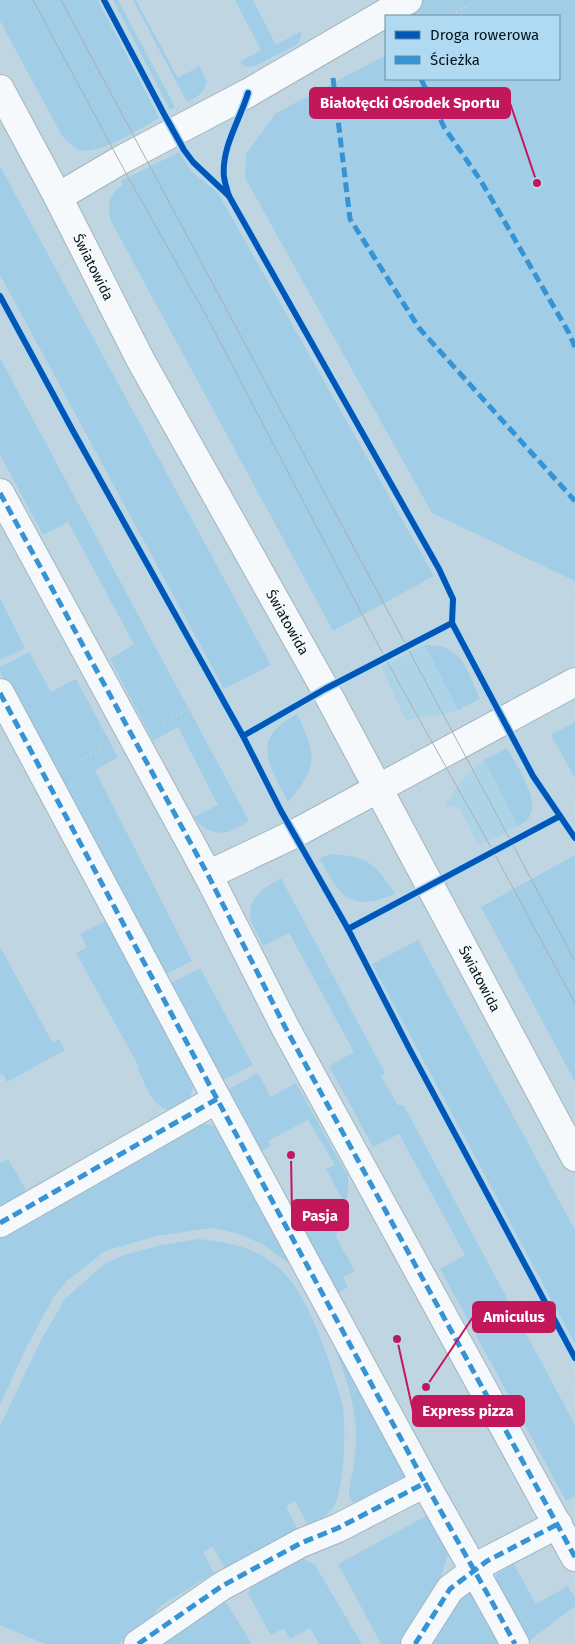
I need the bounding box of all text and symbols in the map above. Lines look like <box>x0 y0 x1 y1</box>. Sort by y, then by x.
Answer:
legend <box>385 15 560 80</box>
text: Droga rowerowa <box>430 26 539 44</box>
text: Ścieżka <box>430 51 480 69</box>
callout: Białołęcki Ośrodek Sportu <box>310 88 510 118</box>
text: Białołęcki Ośrodek Sportu <box>320 94 500 112</box>
street label: Światowida <box>69 231 117 303</box>
street label: Światowida <box>262 586 312 658</box>
street label: Światowida <box>455 943 504 1015</box>
callout: Pasja <box>292 1200 348 1230</box>
text: Pasja <box>302 1207 338 1225</box>
callout: Amiculus <box>473 1302 555 1332</box>
text: Amiculus <box>482 1308 545 1326</box>
callout: Express pizza <box>413 1396 524 1426</box>
text: Express pizza <box>422 1402 514 1420</box>

